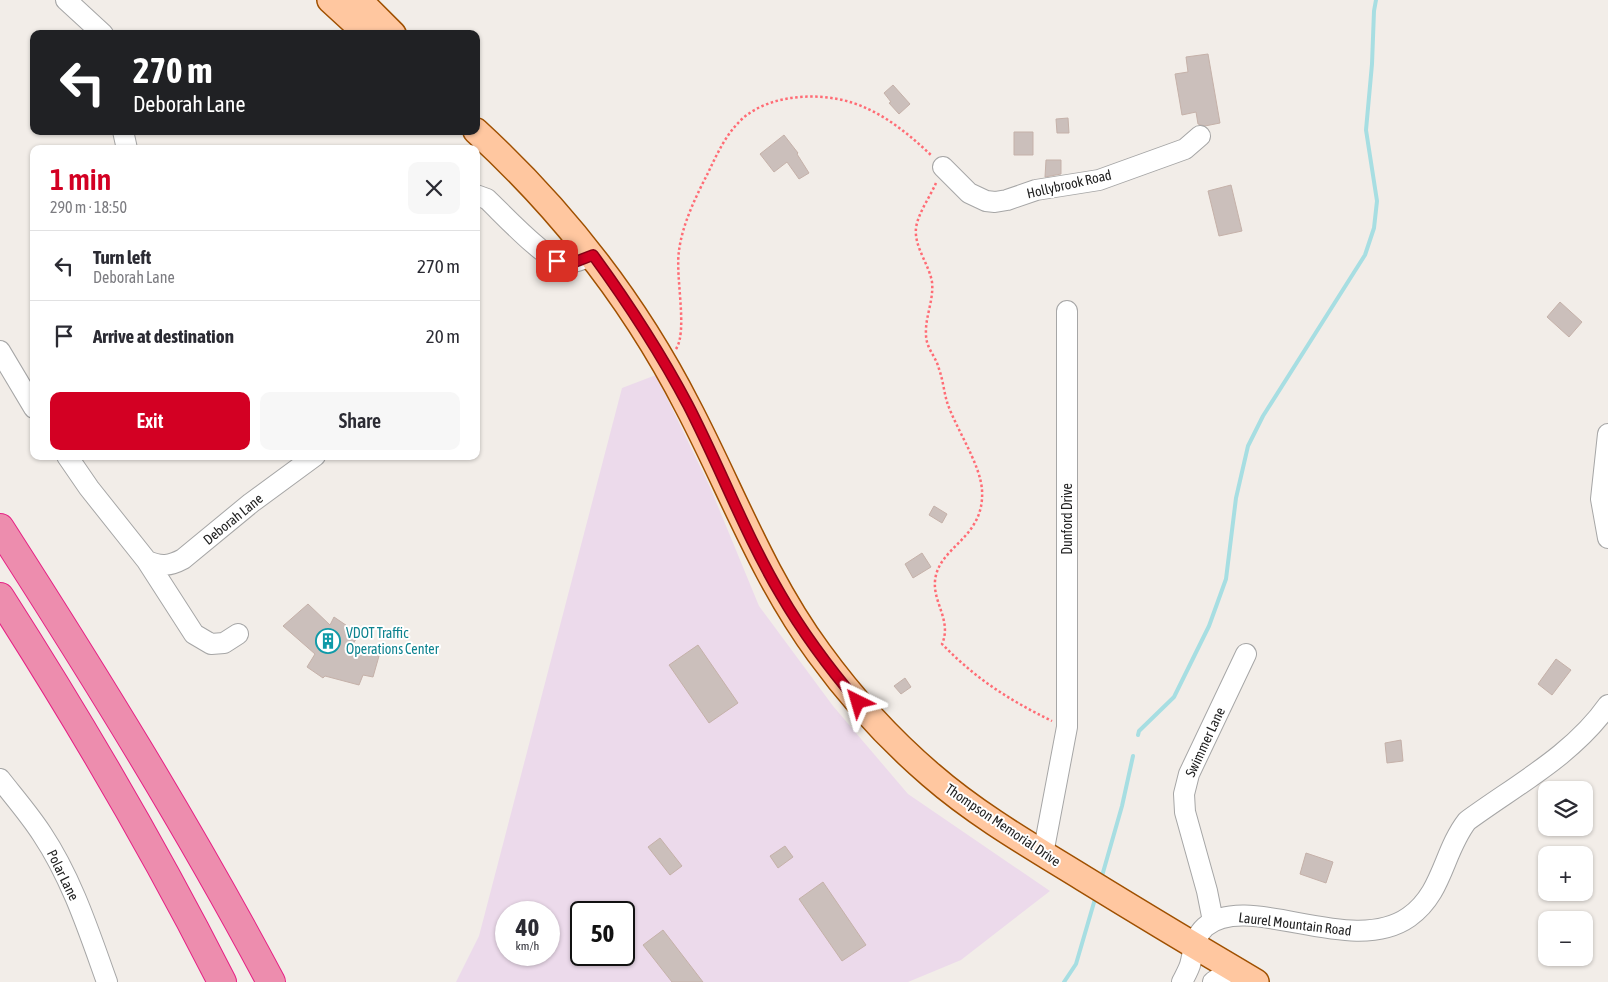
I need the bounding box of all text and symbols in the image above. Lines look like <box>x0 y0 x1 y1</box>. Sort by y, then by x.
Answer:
icon: left <box>50 50 115 115</box>
text: 270 m <box>133 50 212 90</box>
text: Deborah Lane <box>133 91 245 117</box>
text: 1 min <box>50 162 111 196</box>
button: close <box>408 162 460 214</box>
street label: Hollybrook Road <box>1025 166 1113 202</box>
text: 290 m · 18:50 <box>50 198 127 216</box>
pin <box>536 240 578 282</box>
text: Turn left <box>93 246 151 268</box>
icon: arrive <box>543 247 571 275</box>
icon: left <box>50 252 78 280</box>
text: 270 m <box>417 255 460 277</box>
text: Deborah Lane <box>93 268 175 286</box>
icon: arrive <box>50 322 78 350</box>
text: Arrive at destination <box>93 325 234 347</box>
text: 20 m <box>426 325 460 347</box>
button: Exit <box>50 392 250 450</box>
button: Share <box>260 392 460 450</box>
street label: Dunford Drive <box>1059 483 1075 555</box>
street label: Deborah Lane <box>200 490 266 548</box>
place label: VDOT Traffic Operations Center <box>346 625 440 657</box>
building icon: VDOT Traffic Operations Center <box>315 628 341 654</box>
position arrow <box>831 675 883 727</box>
street label: Swimmer Lane <box>1182 705 1228 779</box>
street label: Thompson Memorial Drive <box>942 781 1064 869</box>
map controls <box>1538 781 1593 966</box>
button: layers <box>1538 781 1593 836</box>
button: + <box>1538 846 1593 901</box>
street label: Polar Lane <box>44 847 82 903</box>
speed limit sign: 50 <box>570 901 635 966</box>
street label: Laurel Mountain Road <box>1238 909 1352 939</box>
button: − <box>1538 911 1593 966</box>
text: 40 <box>516 913 539 941</box>
text: km/h <box>516 939 539 953</box>

